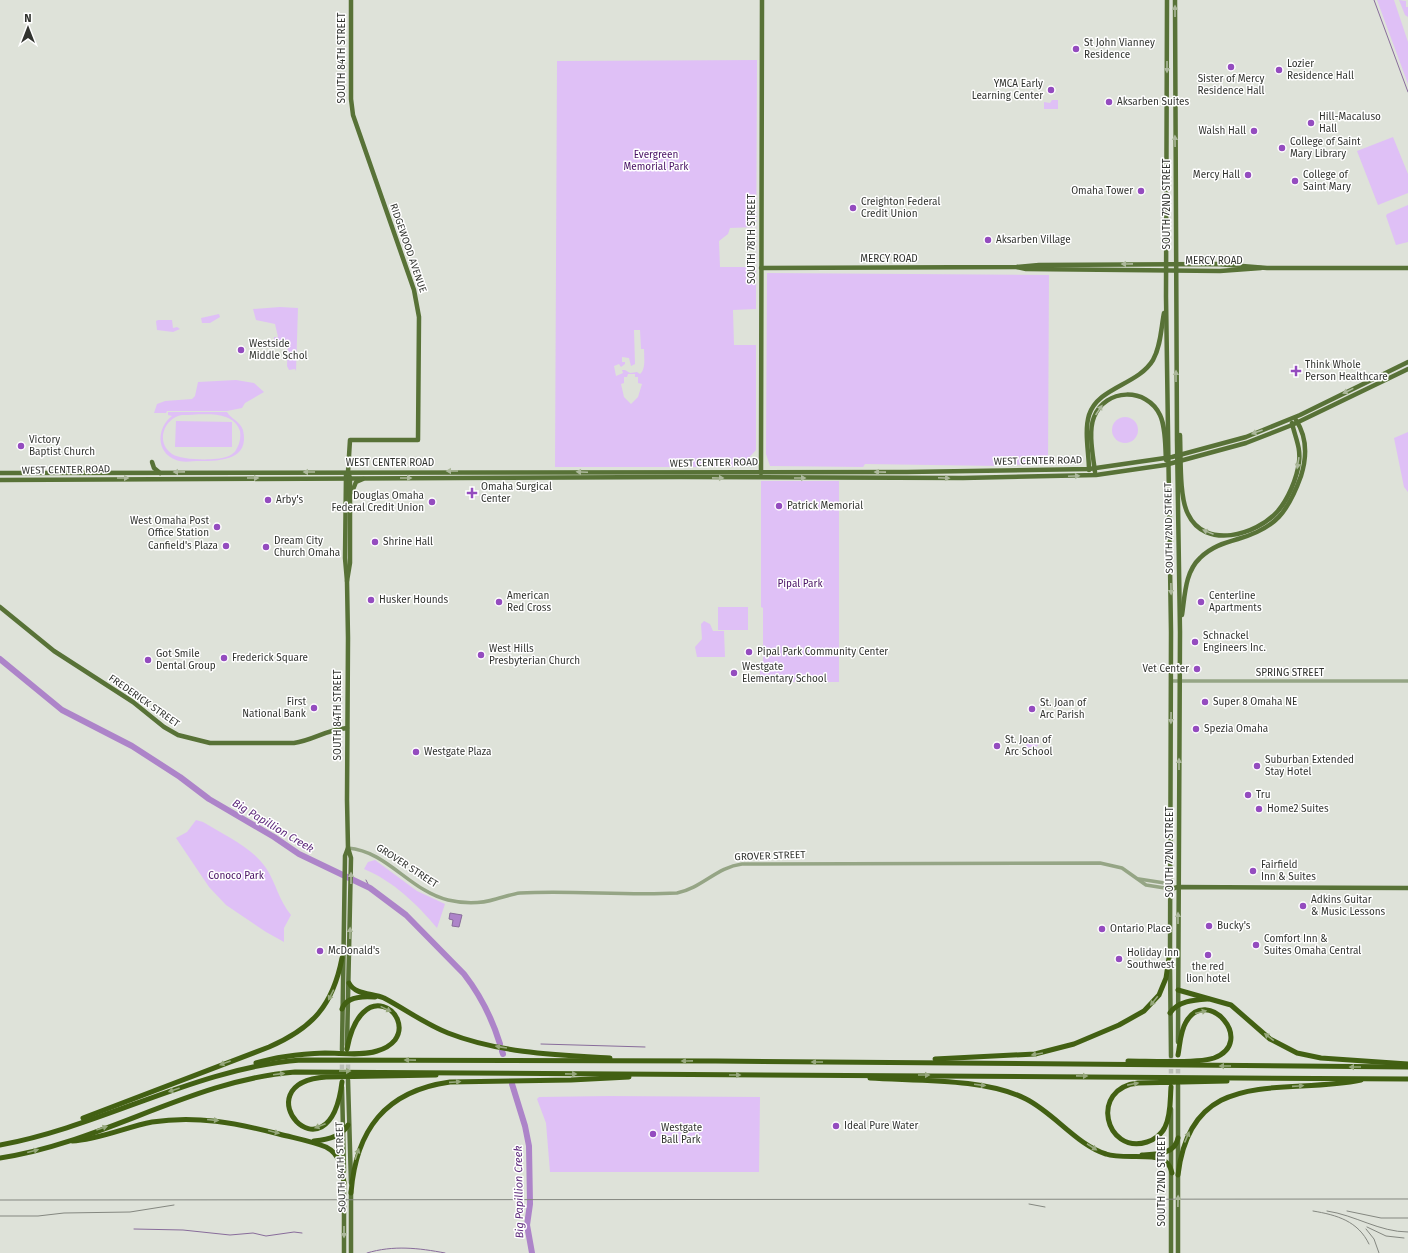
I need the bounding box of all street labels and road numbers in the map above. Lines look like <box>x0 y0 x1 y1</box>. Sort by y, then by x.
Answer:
street label: SOUTH 84TH STREET <box>336 12 348 103</box>
street label: SOUTH 72ND STREET <box>1161 158 1173 250</box>
street label: SOUTH 78TH STREET <box>746 193 758 284</box>
street label: RIDGEWOOD AVENUE <box>387 202 429 294</box>
street label: MERCY ROAD <box>860 253 918 265</box>
street label: MERCY ROAD <box>1185 255 1243 267</box>
street label: WEST CENTER ROAD <box>994 454 1082 468</box>
street label: WEST CENTER ROAD <box>670 456 758 470</box>
street label: WEST CENTER ROAD <box>346 457 434 469</box>
street label: WEST CENTER ROAD <box>22 463 110 477</box>
street label: SOUTH 72ND STREET <box>1162 482 1176 574</box>
street label: SPRING STREET <box>1256 667 1325 679</box>
street label: SOUTH 84TH STREET <box>332 669 344 760</box>
street label: FREDERICK STREET <box>106 672 182 730</box>
street label: SOUTH 72ND STREET <box>1164 806 1176 898</box>
street label: GROVER STREET <box>374 842 441 891</box>
street label: GROVER STREET <box>734 849 807 863</box>
street label: SOUTH 84TH STREET <box>333 1121 349 1213</box>
street label: SOUTH 72ND STREET <box>1156 1135 1168 1227</box>

